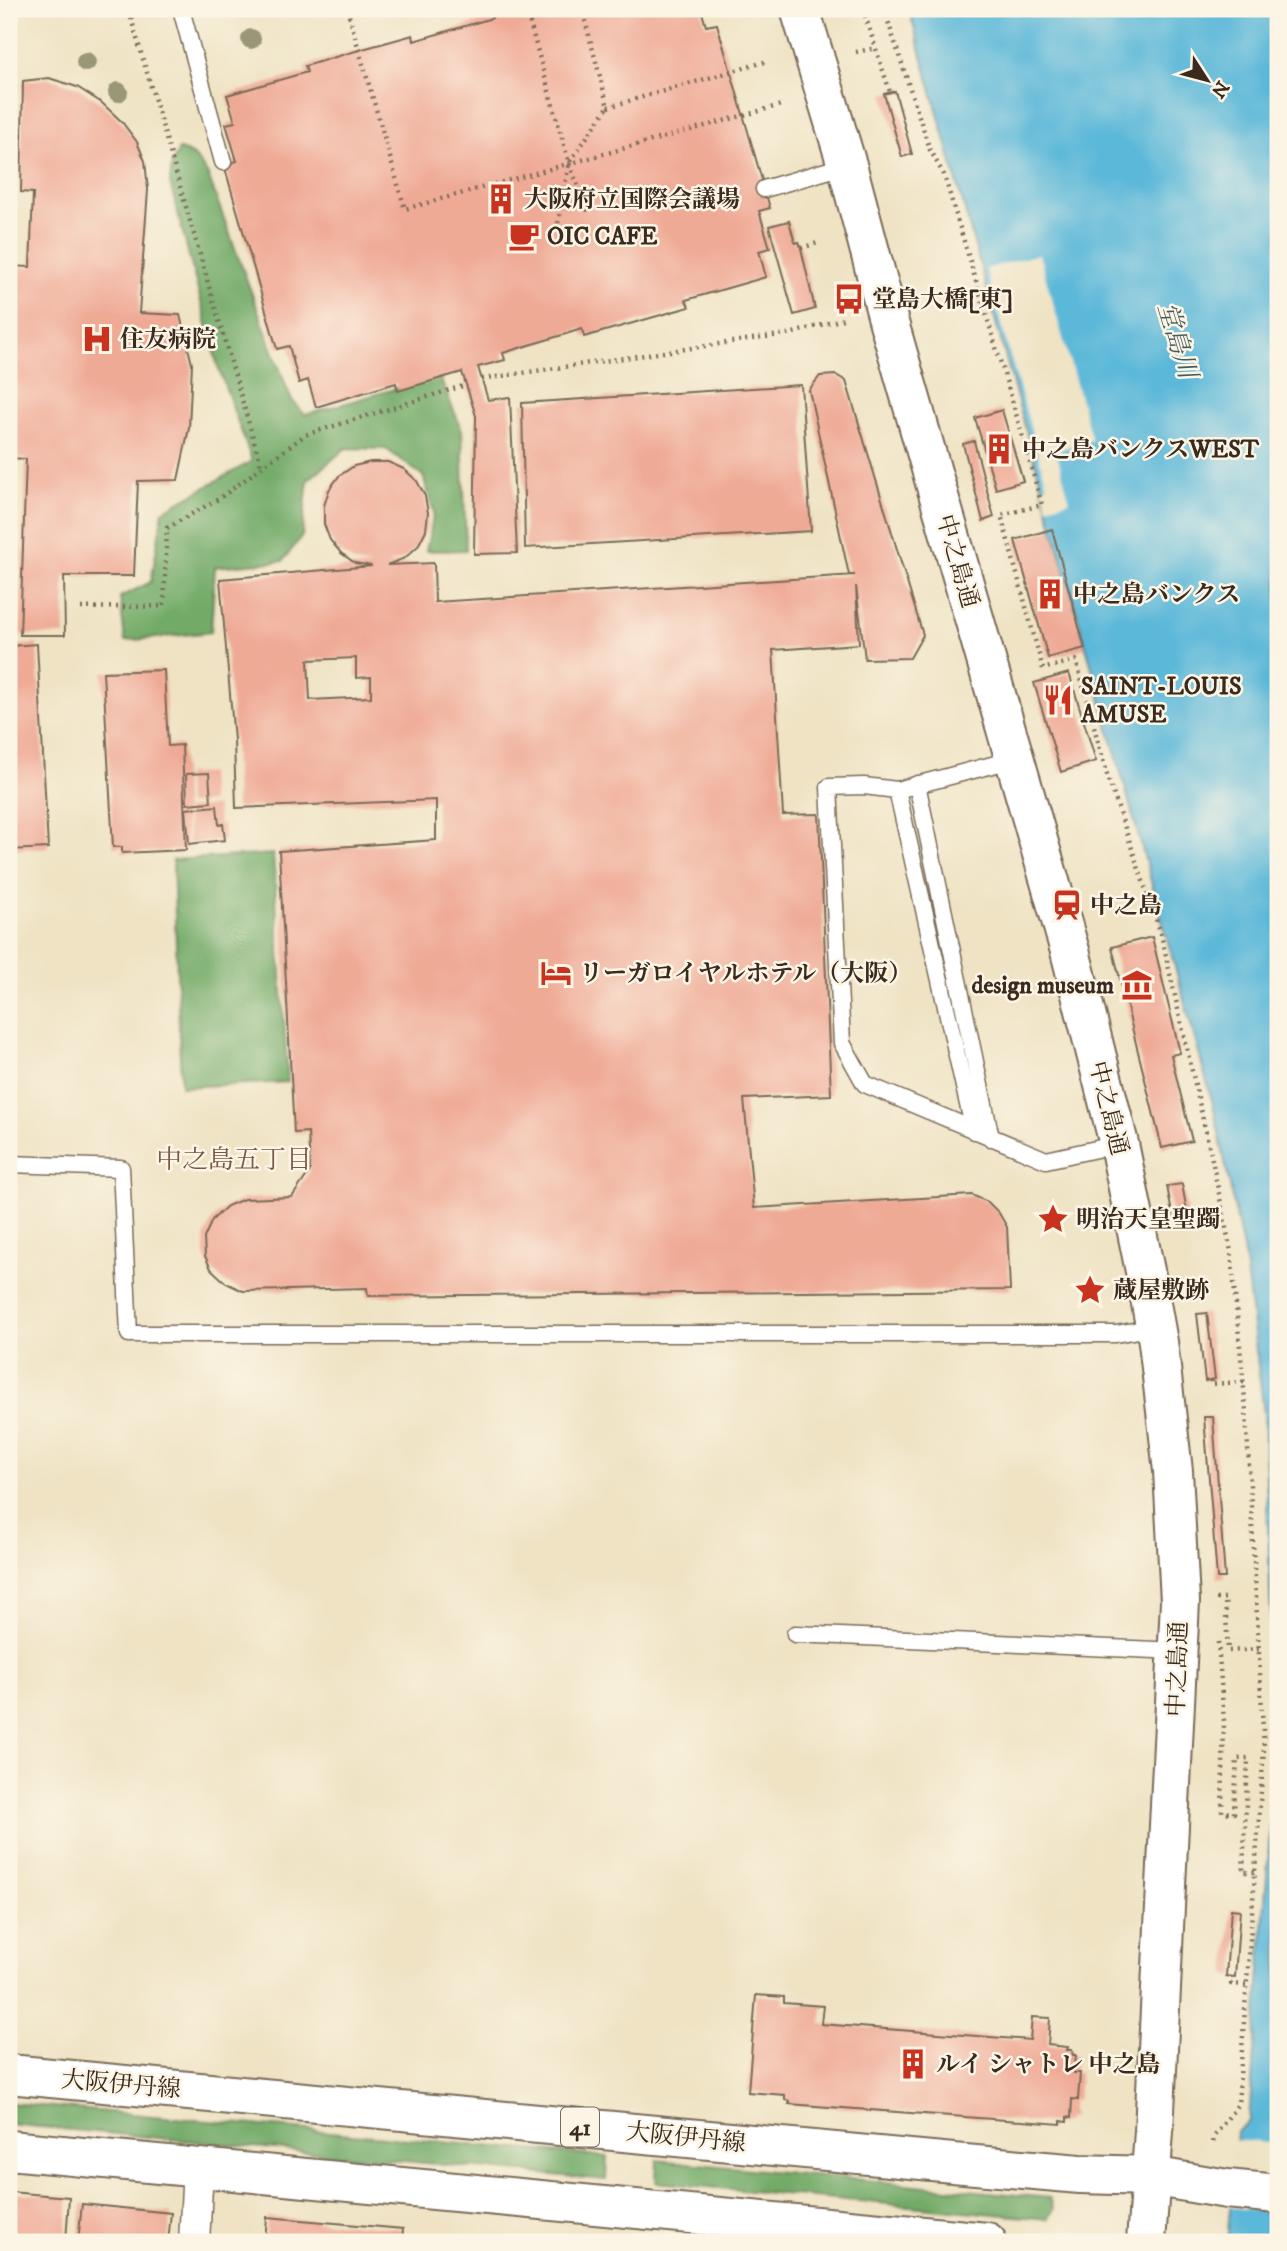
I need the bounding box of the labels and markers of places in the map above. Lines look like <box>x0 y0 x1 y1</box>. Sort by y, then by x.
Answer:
building icon: 大阪府立国際会議場 <box>484 182 518 216</box>
place label: 大阪府立国際会議場 <box>524 185 740 215</box>
cafe icon: OIC CAFE <box>507 219 541 253</box>
place label: OIC CAFE <box>547 222 657 252</box>
bus stop icon: 堂島大橋[東] <box>832 282 866 316</box>
place label: 堂島大橋[東] <box>872 285 1013 315</box>
hospital icon: 住友病院 <box>80 322 114 356</box>
place label: 住友病院 <box>120 325 216 355</box>
building icon: 中之島バンクスWEST <box>982 432 1016 466</box>
place label: 中之島バンクスWEST <box>1022 435 1260 465</box>
building icon: 中之島バンクス <box>1033 577 1067 611</box>
place label: 中之島バンクス <box>1073 580 1240 610</box>
place label: SAINT-LOUIS AMUSE <box>1080 672 1242 730</box>
restaurant icon: SAINT-LOUIS AMUSE <box>1041 683 1075 717</box>
station icon: 中之島 <box>1050 888 1084 922</box>
place label: 中之島 <box>1090 891 1162 921</box>
hotel icon: リーガロイヤルホテル（大阪） <box>539 956 573 990</box>
place label: リーガロイヤルホテル（大阪） <box>579 959 912 989</box>
museum icon: design museum <box>1120 968 1154 1002</box>
place label: design museum <box>971 971 1114 1001</box>
place icon: 明治天皇聖躅 <box>1036 1202 1070 1236</box>
place label: 明治天皇聖躅 <box>1076 1205 1220 1235</box>
place icon: 蔵屋敷跡 <box>1073 1273 1107 1307</box>
place label: 蔵屋敷跡 <box>1113 1276 1209 1306</box>
building icon: ルイ シャトレ 中之島 <box>896 2047 930 2081</box>
place label: ルイ シャトレ 中之島 <box>936 2050 1161 2080</box>

